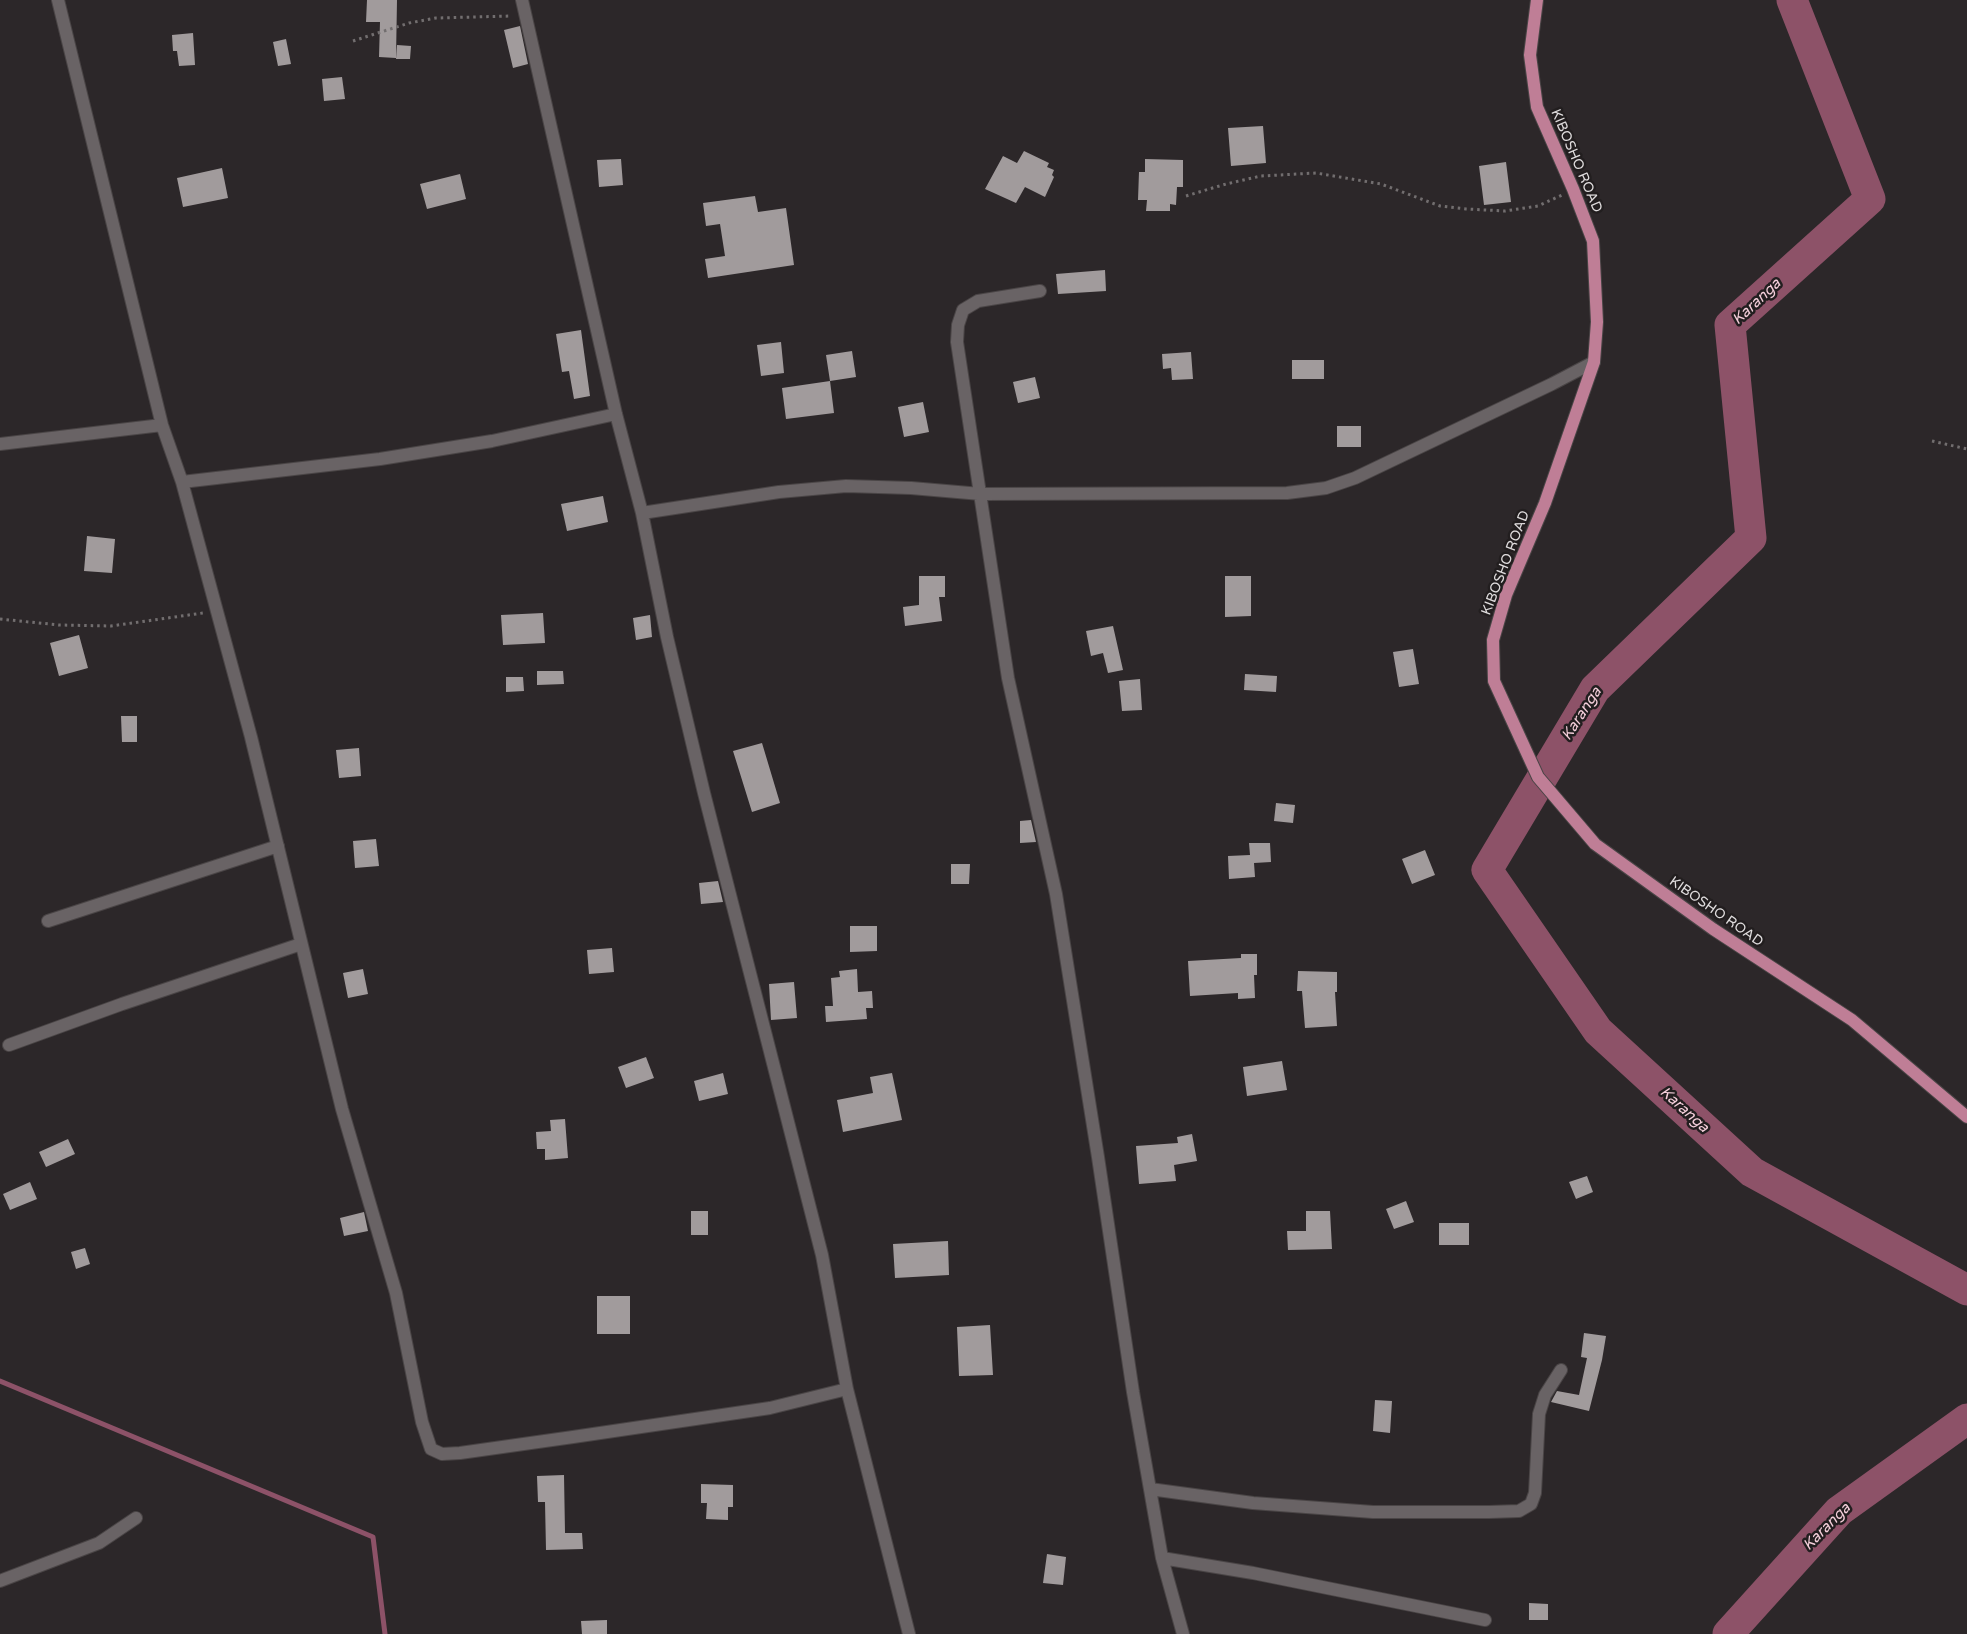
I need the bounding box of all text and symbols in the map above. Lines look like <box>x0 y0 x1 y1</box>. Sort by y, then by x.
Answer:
street label: KIBOSHO ROAD <box>1547 107 1605 215</box>
water label: Karanga <box>1729 275 1785 329</box>
street label: KIBOSHO ROAD <box>1478 508 1534 618</box>
water label: Karanga <box>1558 684 1606 744</box>
street label: KIBOSHO ROAD <box>1666 873 1766 951</box>
water label: Karanga <box>1656 1083 1712 1137</box>
water label: Karanga <box>1800 1500 1854 1554</box>

